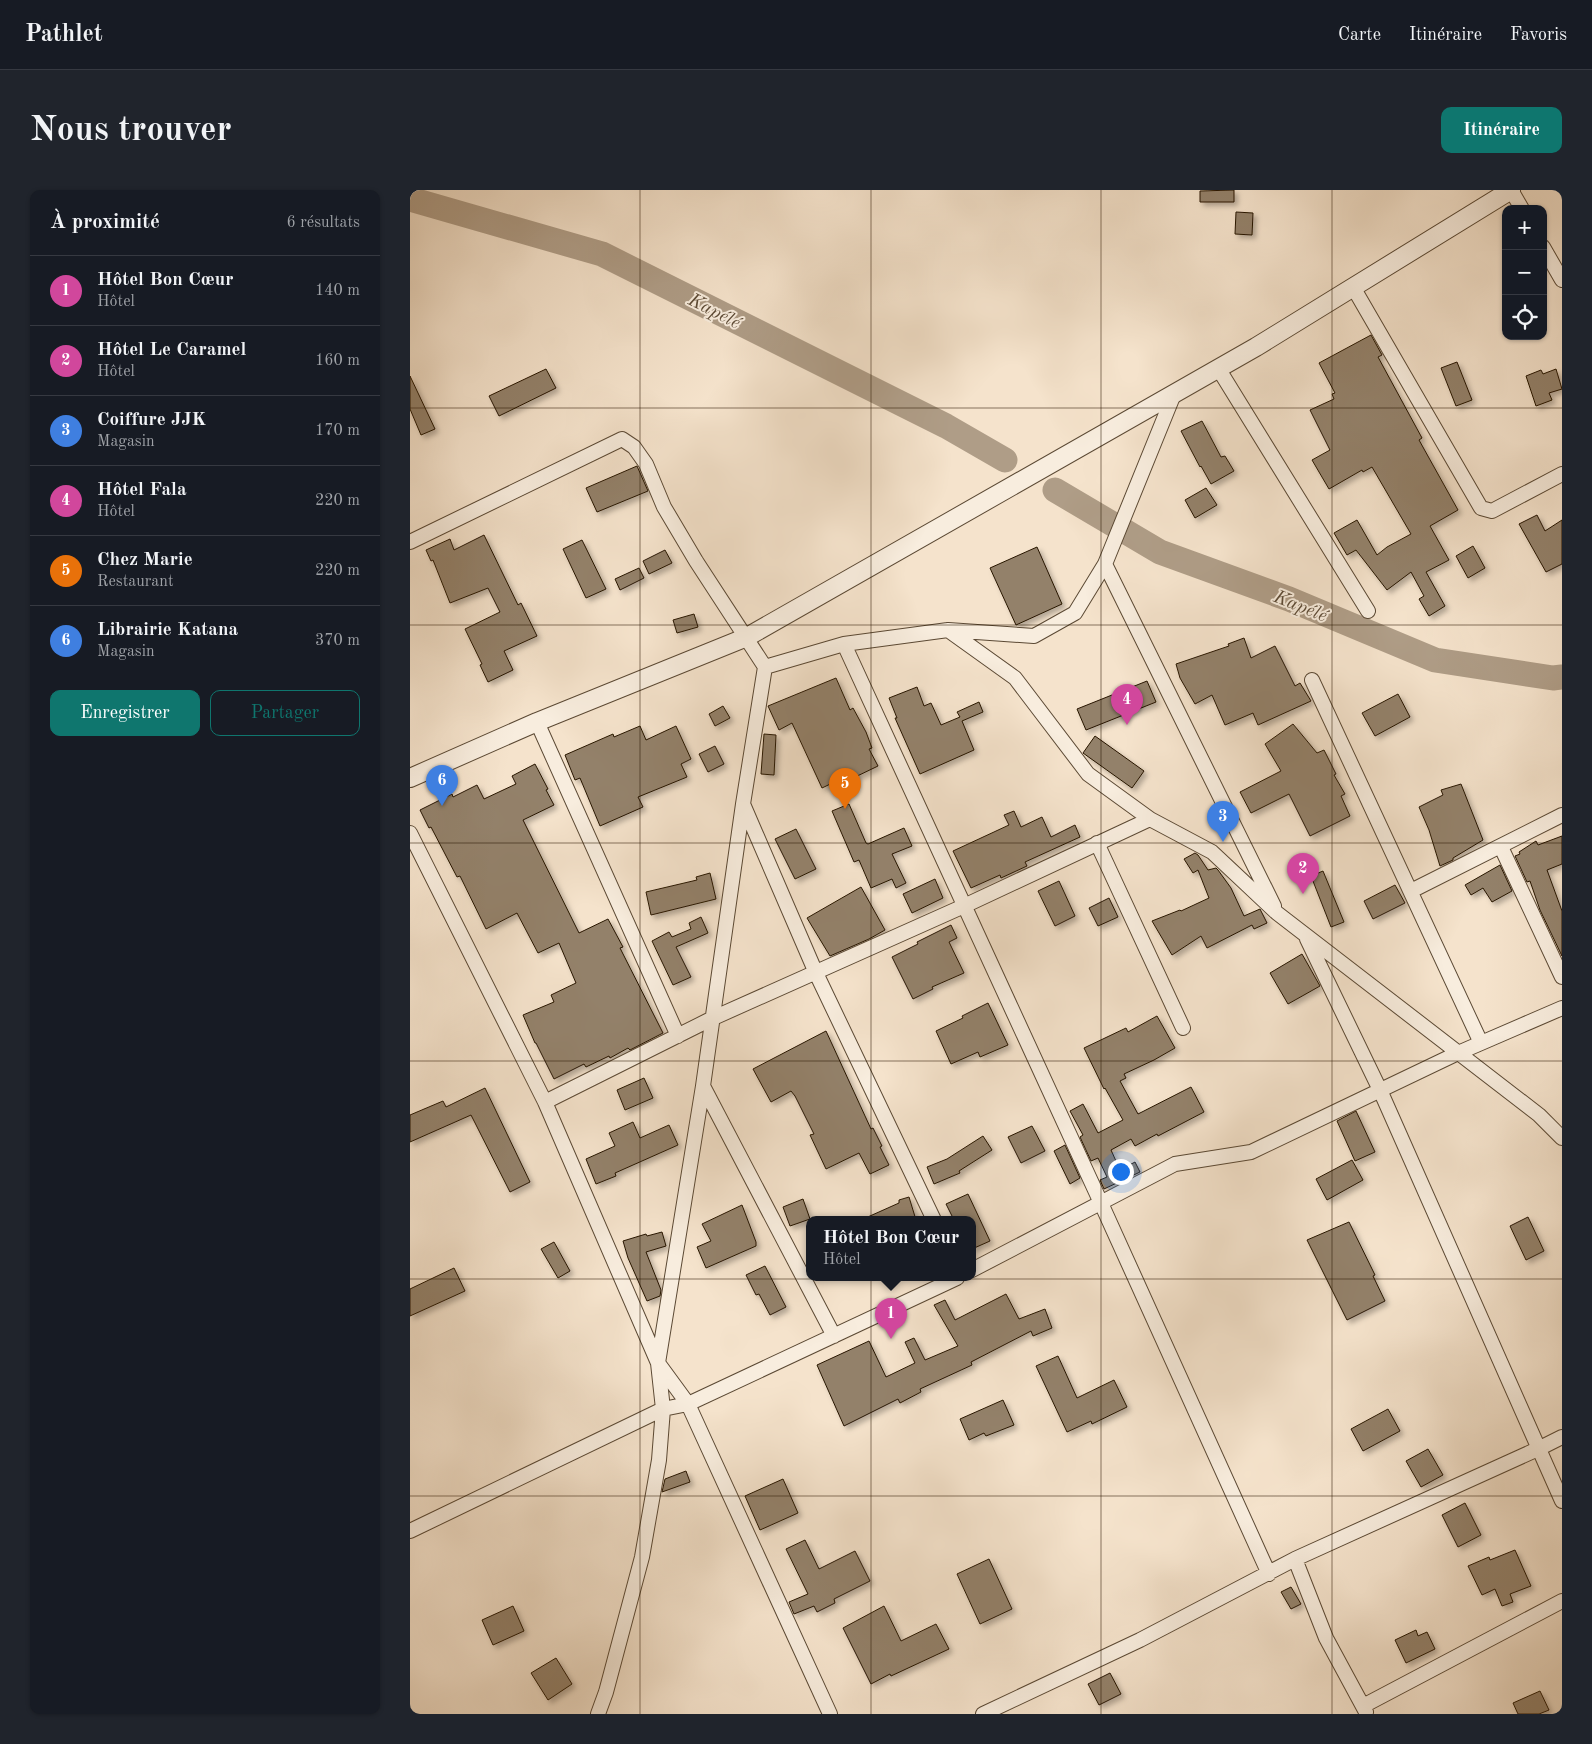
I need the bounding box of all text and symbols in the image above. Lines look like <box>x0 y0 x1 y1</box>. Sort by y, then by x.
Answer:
text: Pathlet <box>25 23 103 47</box>
text: Carte <box>1338 26 1381 44</box>
text: Itinéraire <box>1409 26 1482 44</box>
text: Favoris <box>1510 26 1567 44</box>
button: Itinéraire <box>1441 107 1562 153</box>
text: Nous trouver <box>30 113 232 148</box>
map controls <box>1502 205 1547 340</box>
button: + <box>1502 205 1547 250</box>
text: À proximité <box>50 212 160 233</box>
text: 6 résultats <box>286 215 360 231</box>
button: − <box>1502 250 1547 295</box>
text: Hôtel Bon Cœur <box>97 271 234 290</box>
text: 1 <box>61 283 71 299</box>
text: 140 m <box>315 283 360 299</box>
water label: Kapélé <box>684 291 745 334</box>
text: Hôtel <box>97 294 135 310</box>
button: locate <box>1502 295 1547 340</box>
text: Hôtel Le Caramel <box>97 341 246 360</box>
text: 2 <box>61 353 71 369</box>
text: 160 m <box>315 353 360 369</box>
text: Hôtel <box>97 364 135 380</box>
text: Coiffure JJK <box>97 411 206 430</box>
text: 3 <box>61 423 71 439</box>
text: 170 m <box>315 423 360 439</box>
text: Magasin <box>97 434 155 450</box>
text: Hôtel Fala <box>97 481 187 500</box>
text: 4 <box>61 493 71 509</box>
text: 220 m <box>315 493 360 509</box>
text: Hôtel <box>97 504 135 520</box>
text: Chez Marie <box>97 551 193 570</box>
text: 5 <box>61 563 71 579</box>
text: 220 m <box>315 563 360 579</box>
text: Restaurant <box>97 574 174 590</box>
water label: Kapélé <box>1270 588 1332 627</box>
text: Librairie Katana <box>97 621 238 640</box>
text: 6 <box>61 633 71 649</box>
text: 370 m <box>315 633 360 649</box>
text: Magasin <box>97 644 155 660</box>
pin: 4 <box>1111 684 1143 725</box>
button: Enregistrer <box>50 690 200 736</box>
button: Partager <box>210 690 360 736</box>
pin: 6 <box>426 765 458 806</box>
pin: 5 <box>829 768 861 809</box>
pin: 3 <box>1207 801 1239 842</box>
pin: 2 <box>1287 853 1319 894</box>
your location <box>1108 1159 1134 1185</box>
popup <box>806 1216 976 1281</box>
text: Hôtel Bon Cœur <box>823 1229 959 1248</box>
text: Hôtel <box>823 1252 861 1268</box>
pin: 1 <box>875 1298 907 1339</box>

